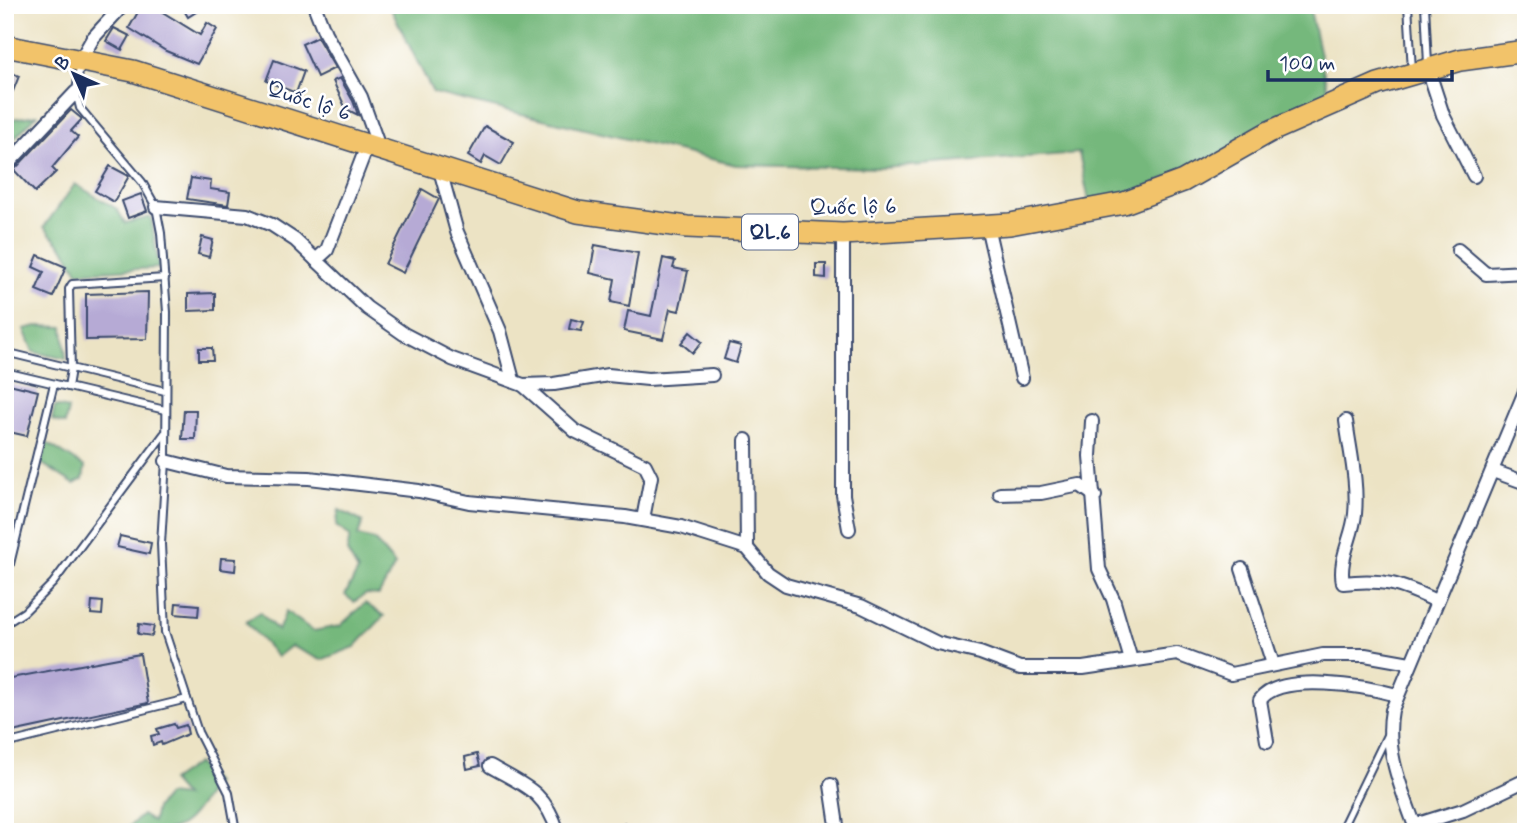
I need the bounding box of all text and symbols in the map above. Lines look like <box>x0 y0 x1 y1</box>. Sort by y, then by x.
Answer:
north arrow <box>38 38 108 108</box>
scale bar <box>1268 38 1452 82</box>
text: B <box>50 50 76 76</box>
text: 100 m <box>1279 50 1335 78</box>
street label: Quốc lộ 6 <box>262 74 354 130</box>
street label: Quốc lộ 6 <box>809 192 897 224</box>
road number: QL.6 <box>742 215 798 250</box>

